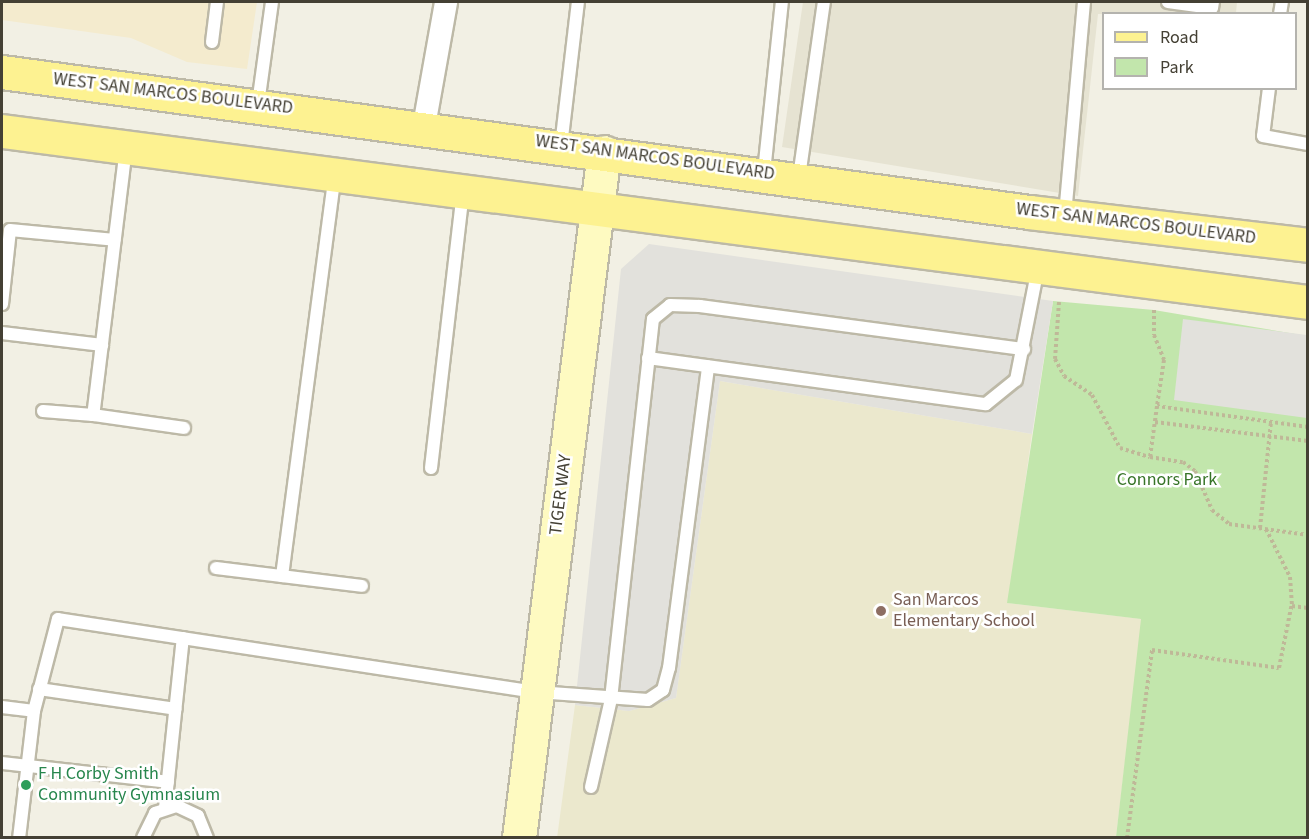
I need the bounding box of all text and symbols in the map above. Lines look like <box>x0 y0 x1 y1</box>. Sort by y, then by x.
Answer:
legend <box>1102 12 1297 90</box>
text: Road <box>1160 25 1199 50</box>
text: Park <box>1160 55 1194 80</box>
street label: WEST SAN MARCOS BOULEVARD <box>52 69 294 119</box>
street label: WEST SAN MARCOS BOULEVARD <box>534 131 776 185</box>
street label: WEST SAN MARCOS BOULEVARD <box>1015 199 1257 249</box>
street label: TIGER WAY <box>545 453 577 537</box>
park label: Connors Park <box>1117 469 1217 491</box>
place label: San Marcos Elementary School <box>893 590 1035 632</box>
marker: San Marcos Elementary School <box>874 604 888 618</box>
place label: F H Corby Smith Community Gymnasium <box>38 764 220 806</box>
marker: F H Corby Smith Community Gymnasium <box>19 778 33 792</box>

